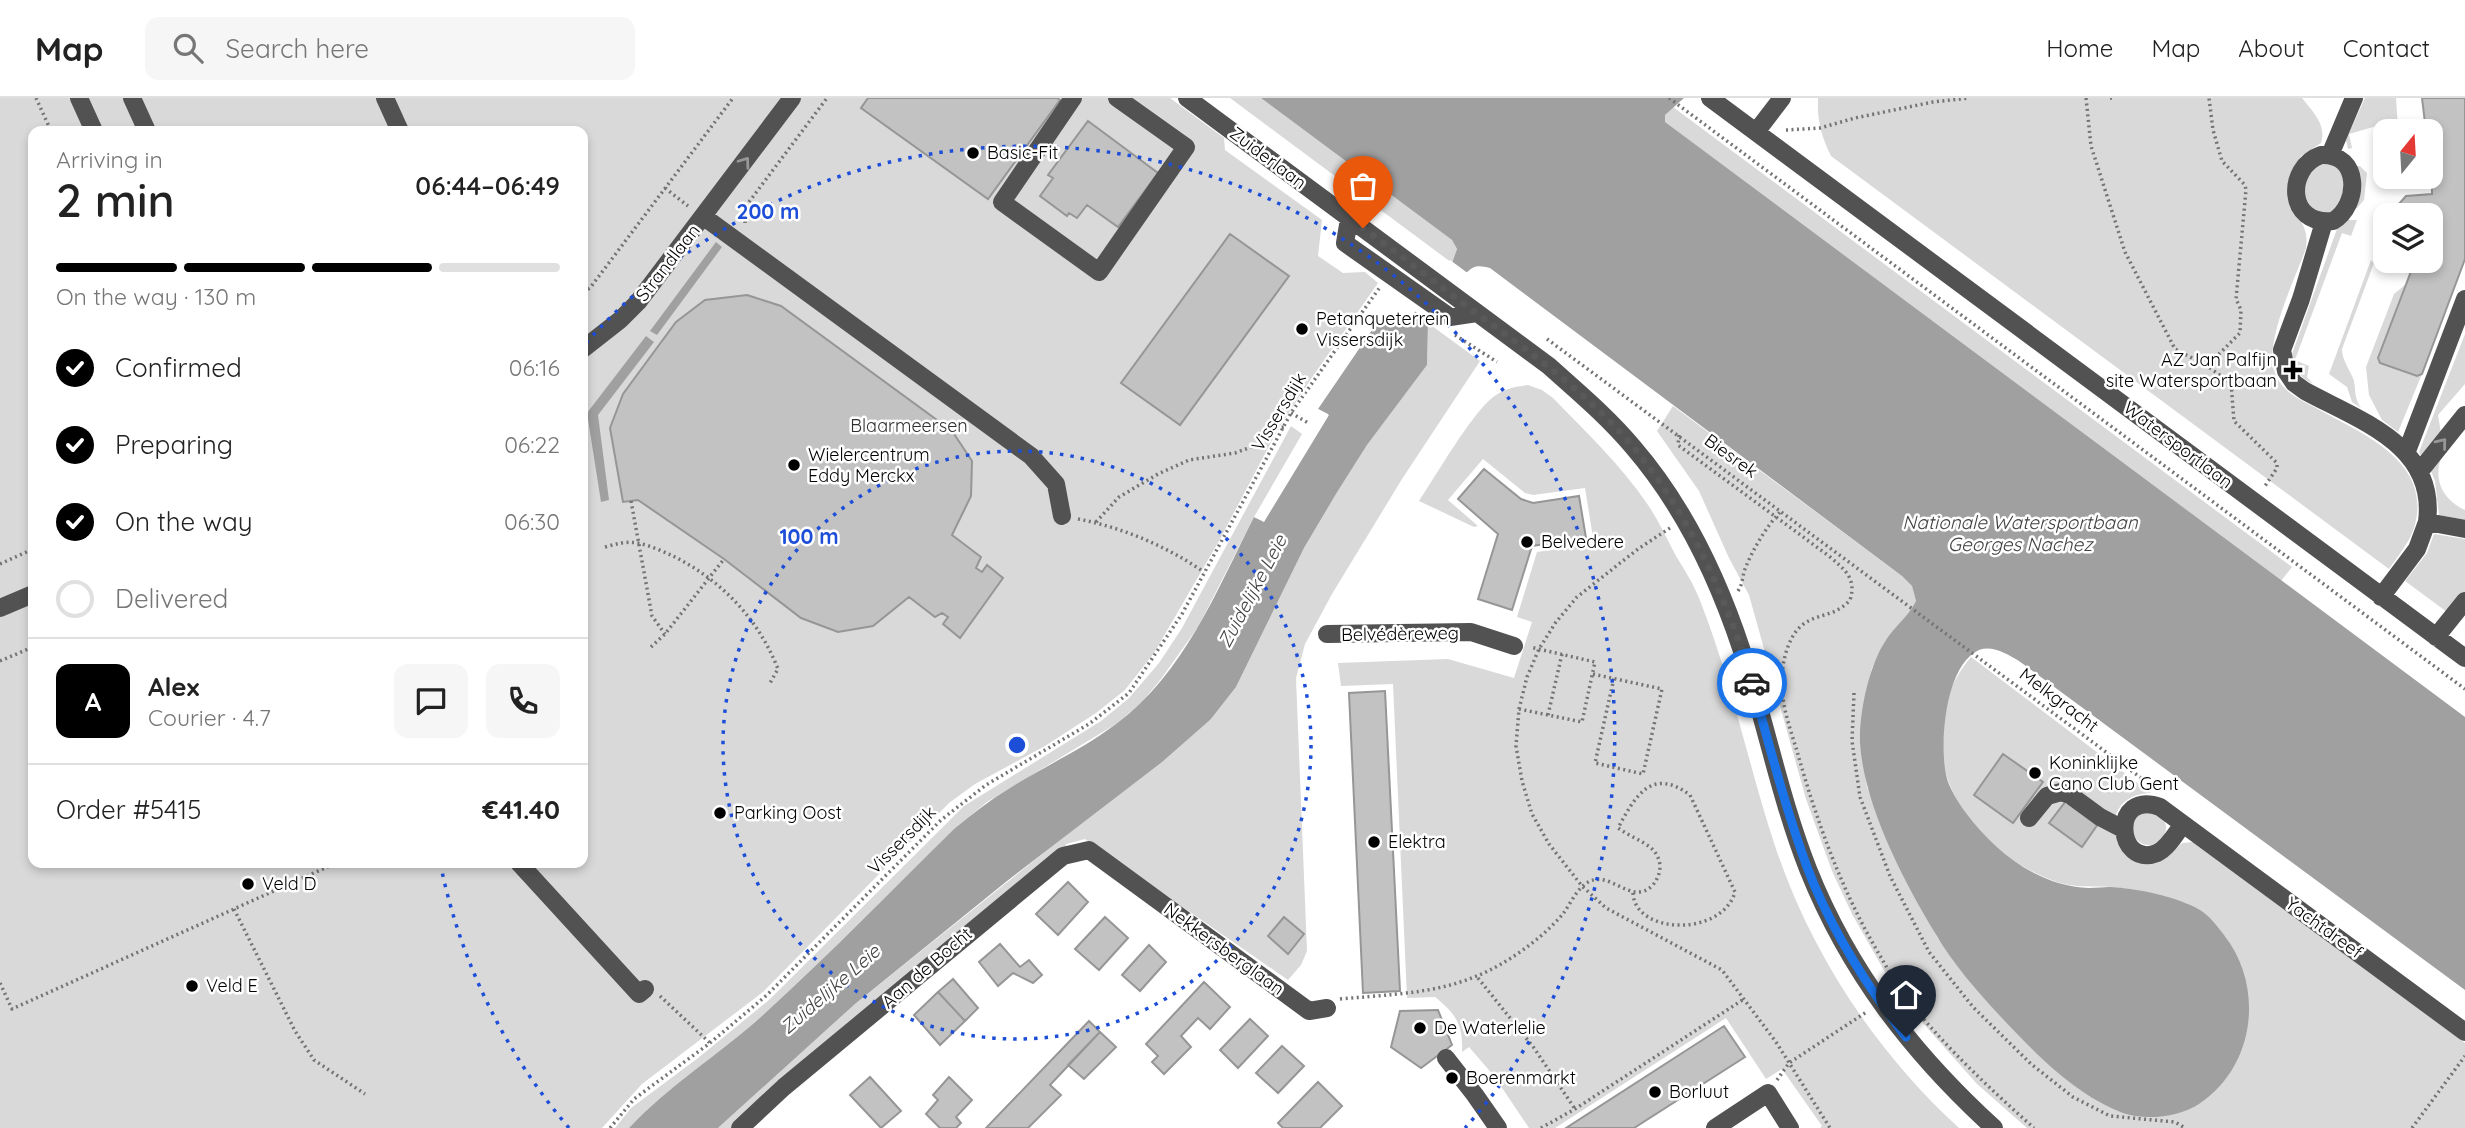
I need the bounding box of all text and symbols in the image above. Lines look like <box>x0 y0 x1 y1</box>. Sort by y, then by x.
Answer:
search box <box>145 17 635 80</box>
text: Map <box>35 28 103 69</box>
icon: search <box>169 29 207 67</box>
text: Search here <box>225 32 369 65</box>
text: Home <box>2046 33 2113 63</box>
text: Map <box>2151 33 2200 63</box>
text: About <box>2238 33 2305 63</box>
text: Contact <box>2343 33 2430 63</box>
north arrow <box>2373 119 2443 189</box>
map controls <box>2373 119 2443 273</box>
street label: Zuiderlaan <box>1225 121 1311 194</box>
place label: Basic-Fit <box>987 141 1058 164</box>
text: Arriving in <box>56 145 163 174</box>
marker: Basic-Fit <box>965 145 981 161</box>
pin <box>1333 156 1393 228</box>
one-way arrow <box>736 157 749 170</box>
icon: bag <box>1344 167 1382 205</box>
text: 06:44–06:49 <box>415 169 560 202</box>
text: 2 min <box>56 171 175 229</box>
text: 200 m <box>737 198 799 224</box>
button: layers <box>2373 203 2443 273</box>
street label: Strandlaan <box>630 219 705 306</box>
text: On the way · 130 m <box>56 282 256 311</box>
place label: Petanqueterrein Vissersdijk <box>1316 307 1450 351</box>
marker: Petanqueterrein Vissersdijk <box>1294 321 1310 337</box>
place label: AZ Jan Palfijn site Watersportbaan <box>2106 348 2277 392</box>
icon: check <box>56 349 94 387</box>
text: Confirmed <box>115 351 242 384</box>
text: 06:16 <box>509 353 560 382</box>
marker: AZ Jan Palfijn site Watersportbaan <box>2283 360 2303 380</box>
street label: Vissersdijk <box>1246 368 1311 455</box>
street label: Watersportlaan <box>2119 396 2238 493</box>
park label: Blaarmeersen <box>850 414 968 437</box>
icon: check <box>56 426 94 464</box>
text: Preparing <box>115 428 233 461</box>
street label: Biesrek <box>1700 429 1763 483</box>
text: 06:22 <box>504 430 560 459</box>
one-way arrow <box>2434 438 2447 450</box>
place label: Wielercentrum Eddy Merckx <box>808 443 930 487</box>
marker: Wielercentrum Eddy Merckx <box>786 457 802 473</box>
icon: check <box>56 503 94 541</box>
text: On the way <box>115 505 253 538</box>
text: 06:30 <box>504 507 560 536</box>
water label: Nationale Watersportbaan Georges Nachez <box>1902 510 2139 556</box>
text: 100 m <box>779 523 839 549</box>
water label: Zuidelijke Leie <box>1212 529 1292 651</box>
place label: Belvedere <box>1541 530 1624 553</box>
marker: Belvedere <box>1519 534 1535 550</box>
text: Delivered <box>115 582 228 615</box>
street label: Belvédèreweg <box>1341 621 1459 646</box>
courier <box>1717 648 1787 718</box>
street label: Melkgracht <box>2015 662 2103 737</box>
button: chat <box>394 664 468 738</box>
button: phone <box>486 664 560 738</box>
icon: car <box>1733 664 1771 702</box>
text: Alex <box>148 670 199 703</box>
text: A <box>85 685 101 718</box>
text: Courier · 4.7 <box>148 703 271 732</box>
centre of rings <box>1005 733 1029 757</box>
place label: Koninklijke Cano Club Gent <box>2049 751 2179 795</box>
marker: Koninklijke Cano Club Gent <box>2027 765 2043 781</box>
text: Order #5415 <box>56 793 201 826</box>
text: €41.40 <box>482 793 560 826</box>
place label: Parking Oost <box>734 801 842 824</box>
street label: Vissersdijk <box>863 801 941 879</box>
marker: Parking Oost <box>712 805 728 821</box>
place label: Elektra <box>1388 830 1446 853</box>
marker: Elektra <box>1366 834 1382 850</box>
place label: Veld D <box>262 872 317 895</box>
marker: Veld D <box>240 876 256 892</box>
street label: Yachtdreef <box>2281 892 2368 964</box>
street label: Nekkersberglaan <box>1160 897 1289 1000</box>
street label: Aan de Bocht <box>877 922 977 1013</box>
water label: Zuidelijke Leie <box>775 938 886 1039</box>
pin <box>1876 965 1936 1037</box>
place label: Veld E <box>206 974 258 997</box>
icon: home <box>1887 976 1925 1014</box>
marker: Veld E <box>184 978 200 994</box>
place label: De Waterlelie <box>1434 1016 1546 1039</box>
marker: De Waterlelie <box>1412 1020 1428 1036</box>
place label: Boerenmarkt <box>1466 1066 1576 1089</box>
marker: Boerenmarkt <box>1444 1070 1460 1086</box>
place label: Borluut <box>1669 1080 1729 1103</box>
marker: Borluut <box>1647 1084 1663 1100</box>

